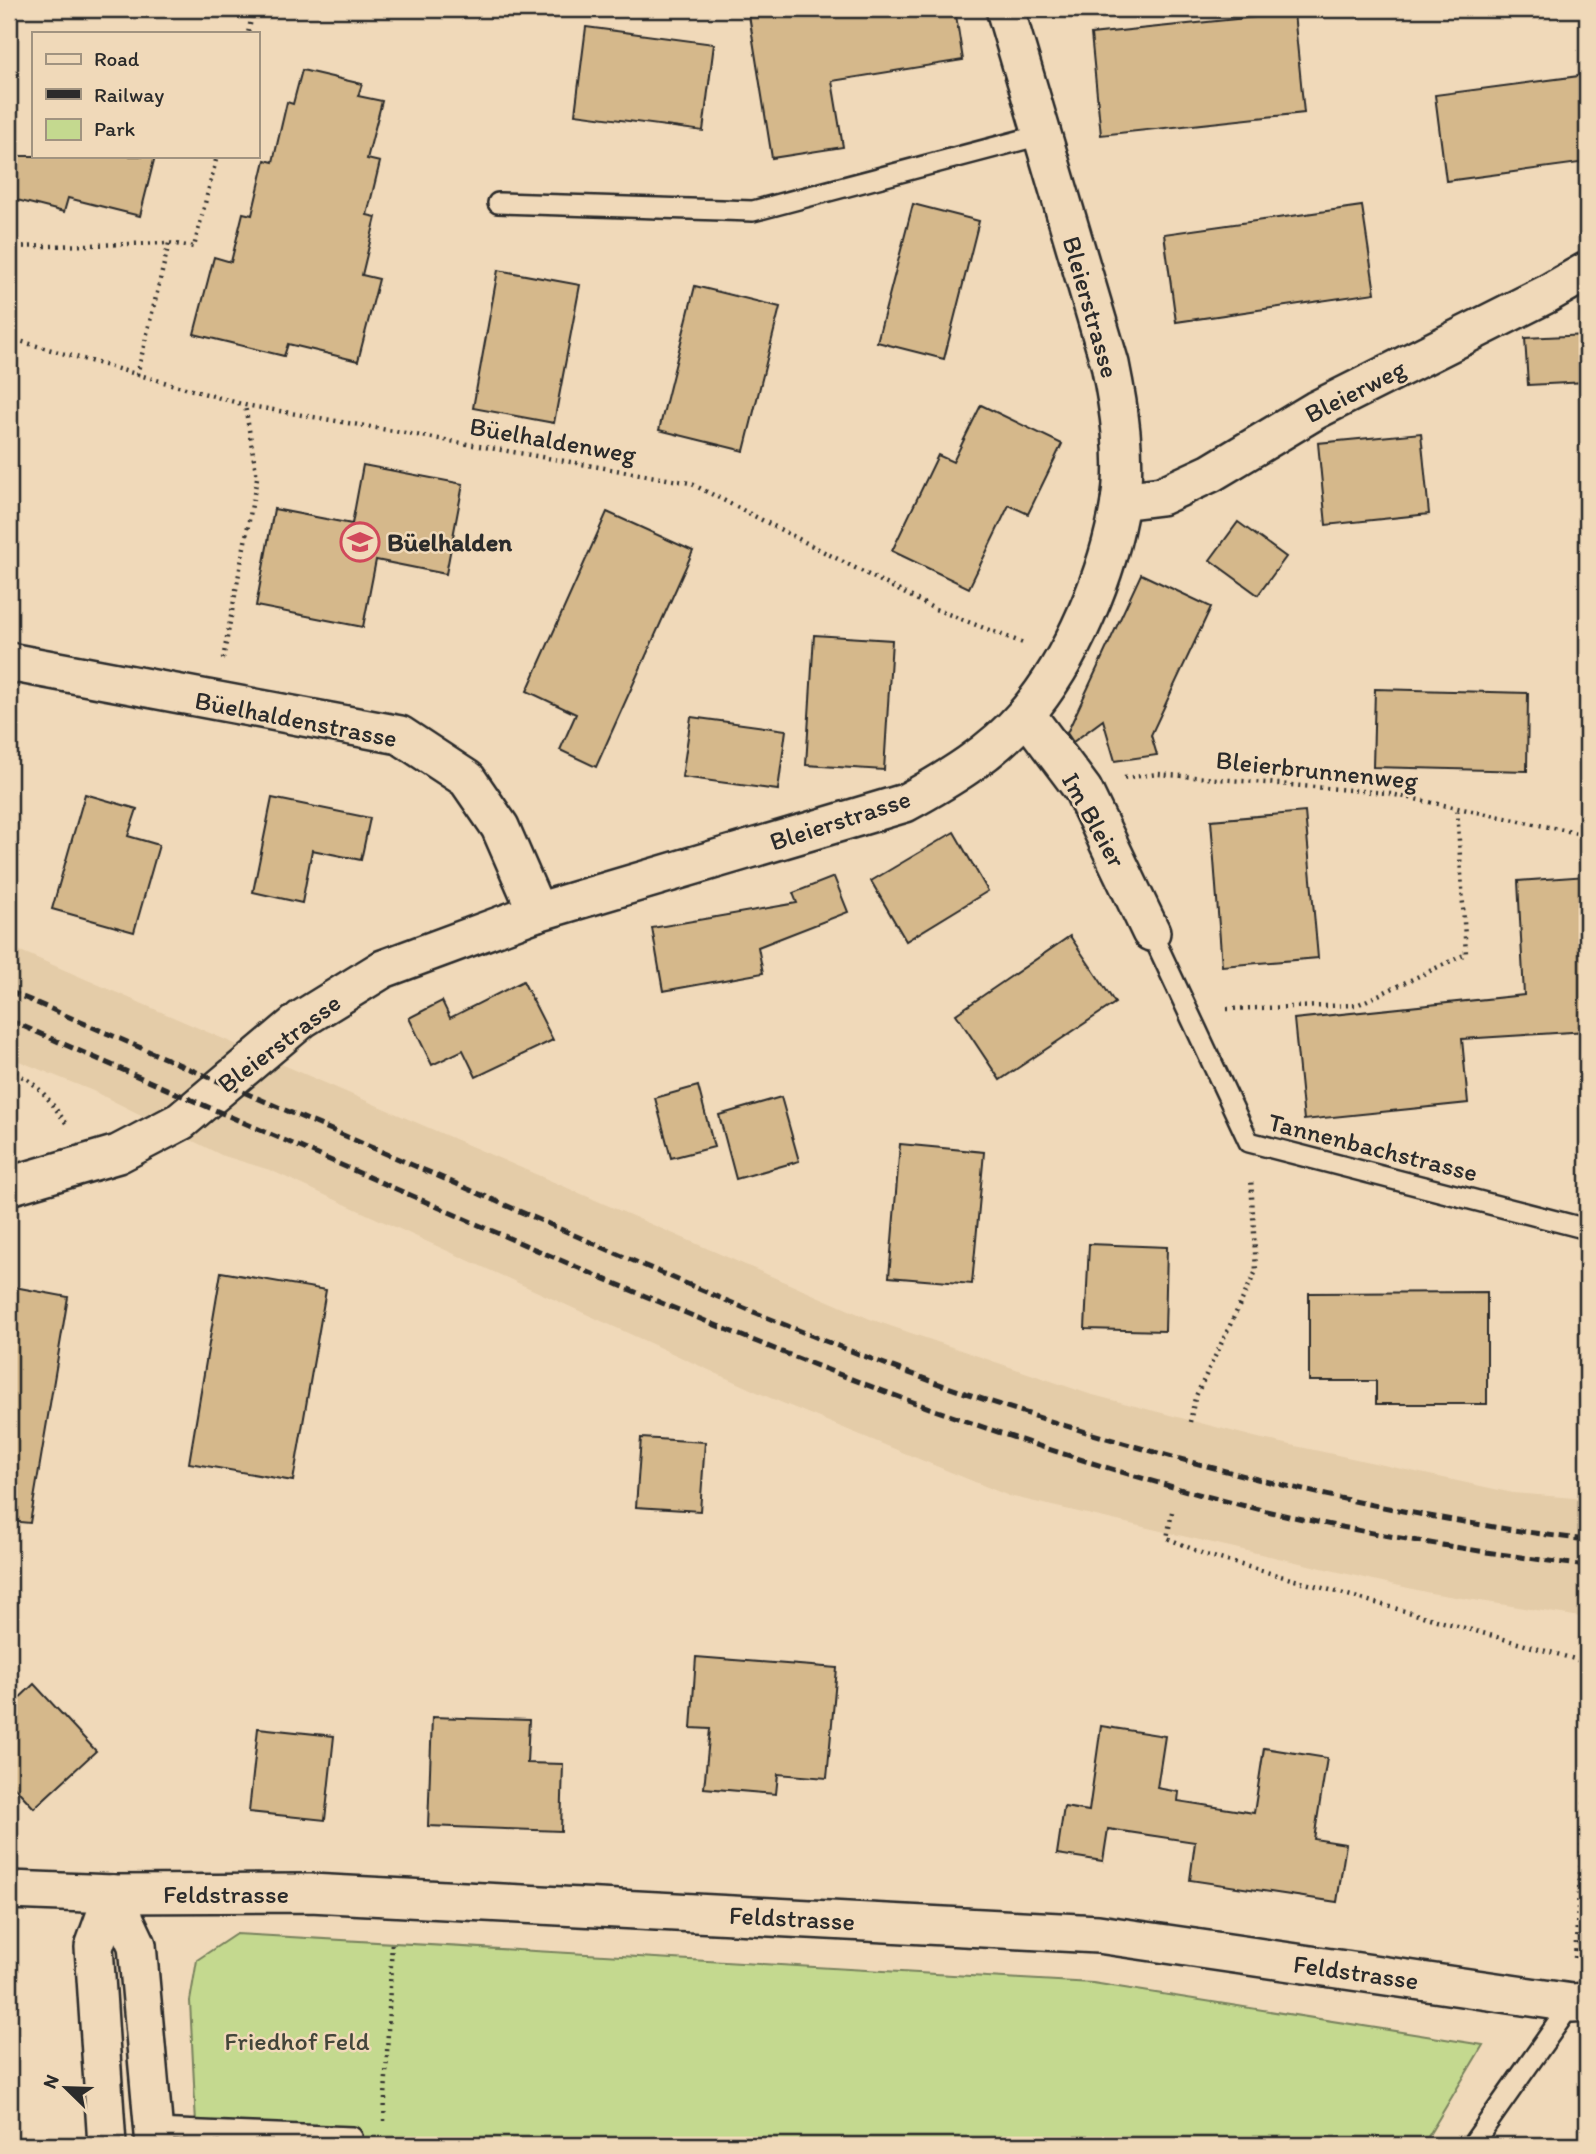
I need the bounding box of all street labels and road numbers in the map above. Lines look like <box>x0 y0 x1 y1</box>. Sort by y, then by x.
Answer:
street label: Bleierstrasse <box>1055 232 1127 382</box>
street label: Bleierweg <box>1299 352 1411 430</box>
street label: Büelhaldenweg <box>467 410 639 471</box>
street label: Büelhaldenstrasse <box>192 684 400 754</box>
street label: Bleierbrunnenweg <box>1214 743 1420 797</box>
street label: Im Bleier <box>1055 767 1133 874</box>
street label: Bleierstrasse <box>766 782 914 858</box>
street label: Bleierstrasse <box>211 986 347 1100</box>
street label: Tannenbachstrasse <box>1265 1106 1481 1188</box>
street label: Feldstrasse <box>163 1878 289 1910</box>
street label: Feldstrasse <box>728 1899 856 1937</box>
street label: Feldstrasse <box>1291 1947 1421 1997</box>

